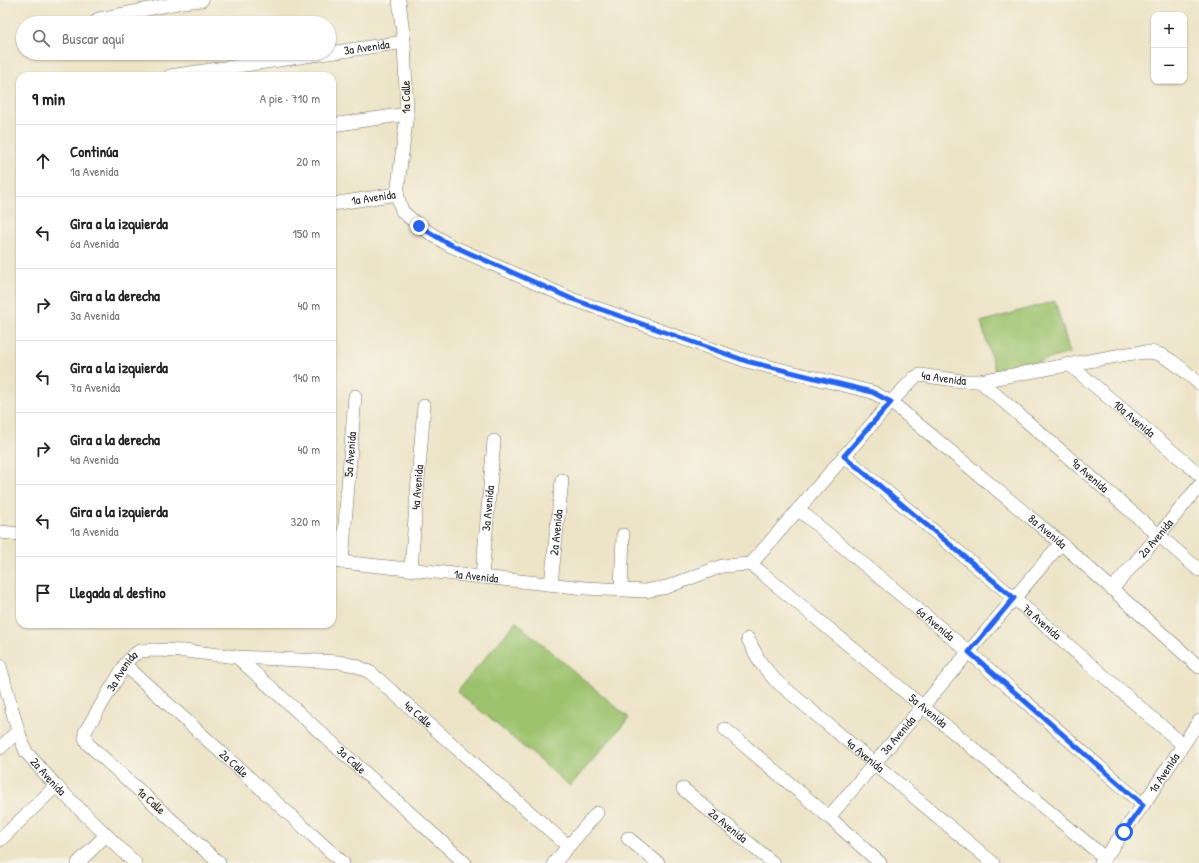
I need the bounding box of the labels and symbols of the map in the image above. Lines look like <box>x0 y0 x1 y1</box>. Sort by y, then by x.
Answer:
street label: 3a Avenida <box>343 35 391 59</box>
street label: 1a Calle <box>397 80 414 114</box>
street label: 1a Avenida <box>350 185 397 209</box>
route end <box>410 217 428 235</box>
street label: 4a Avenida <box>920 366 966 389</box>
street label: 10a Avenida <box>1110 396 1159 441</box>
street label: 5a Avenida <box>340 431 360 478</box>
street label: 9a Avenida <box>1068 454 1113 497</box>
street label: 4a Avenida <box>407 464 427 510</box>
street label: 3a Avenida <box>477 484 498 532</box>
street label: 2a Avenida <box>545 508 567 556</box>
street label: 8a Avenida <box>1025 510 1071 553</box>
street label: 2a Avenida <box>1134 515 1177 561</box>
street label: 1a Avenida <box>453 565 500 587</box>
street label: 7a Avenida <box>1019 600 1065 643</box>
street label: 6a Avenida <box>913 602 959 645</box>
street label: 3a Avenida <box>102 646 141 695</box>
street label: 5a Avenida <box>905 689 951 732</box>
street label: 4a Calle <box>400 697 437 732</box>
street label: 3a Avenida <box>876 712 919 758</box>
street label: 4a Avenida <box>843 734 888 776</box>
street label: 3a Calle <box>333 742 370 778</box>
street label: 2a Calle <box>216 746 253 781</box>
street label: 1a Avenida <box>1144 749 1184 796</box>
street label: 2a Avenida <box>27 754 70 799</box>
street label: 1a Calle <box>133 783 169 818</box>
street label: 2a Avenida <box>705 804 752 847</box>
route start <box>1115 823 1133 841</box>

